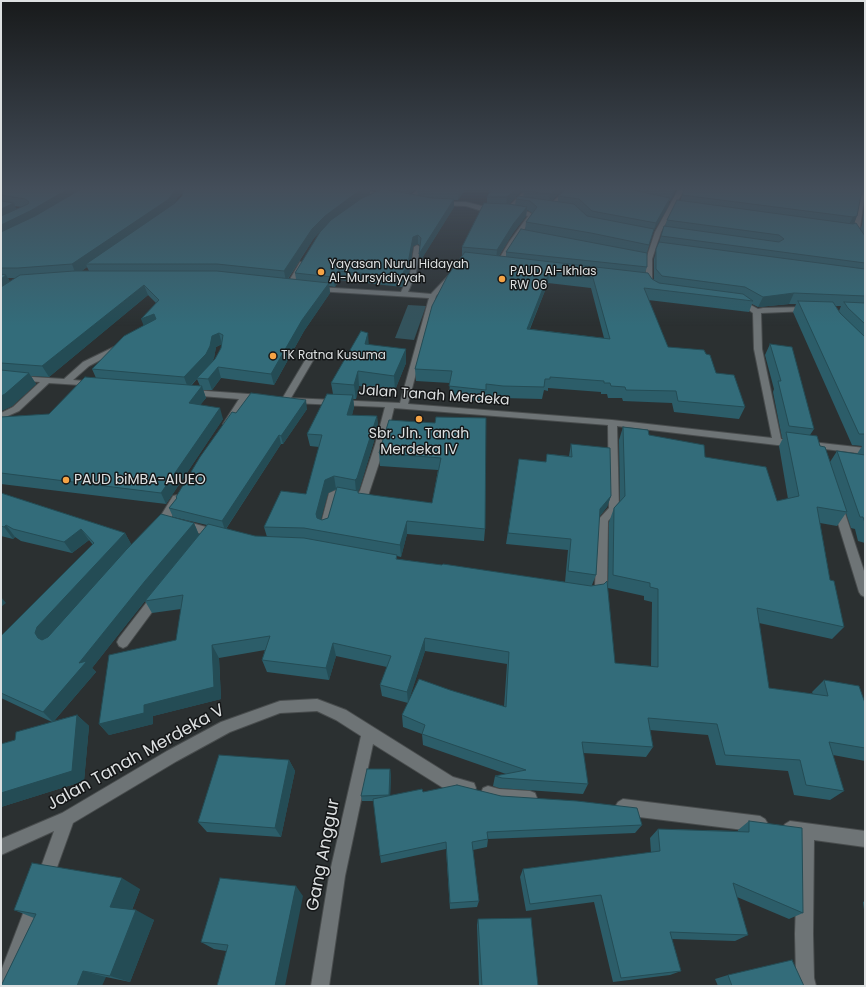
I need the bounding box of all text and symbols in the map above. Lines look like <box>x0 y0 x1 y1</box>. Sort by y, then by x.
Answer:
place label: Yayasan Nurul Hidayah Al-Mursyidiyyah <box>329 258 469 286</box>
place label: PAUD Al-Ikhlas RW 06 <box>510 265 597 293</box>
marker: Yayasan Nurul Hidayah Al-Mursyidiyyah <box>316 267 326 277</box>
marker: PAUD Al-Ikhlas RW 06 <box>497 274 507 284</box>
place label: TK Ratna Kusuma <box>281 349 386 363</box>
marker: TK Ratna Kusuma <box>268 351 278 361</box>
street label: Jalan Tanah Merdeka <box>358 382 510 410</box>
marker: Sbr. Jln. Tanah Merdeka IV <box>414 414 424 424</box>
place label: Sbr. Jln. Tanah Merdeka IV <box>369 426 469 458</box>
place label: PAUD biMBA-AIUEO <box>74 472 206 488</box>
marker: PAUD biMBA-AIUEO <box>61 475 71 485</box>
street label: Jalan Tanah Merdeka V <box>44 701 228 815</box>
street label: Gang Anggur <box>303 797 345 913</box>

